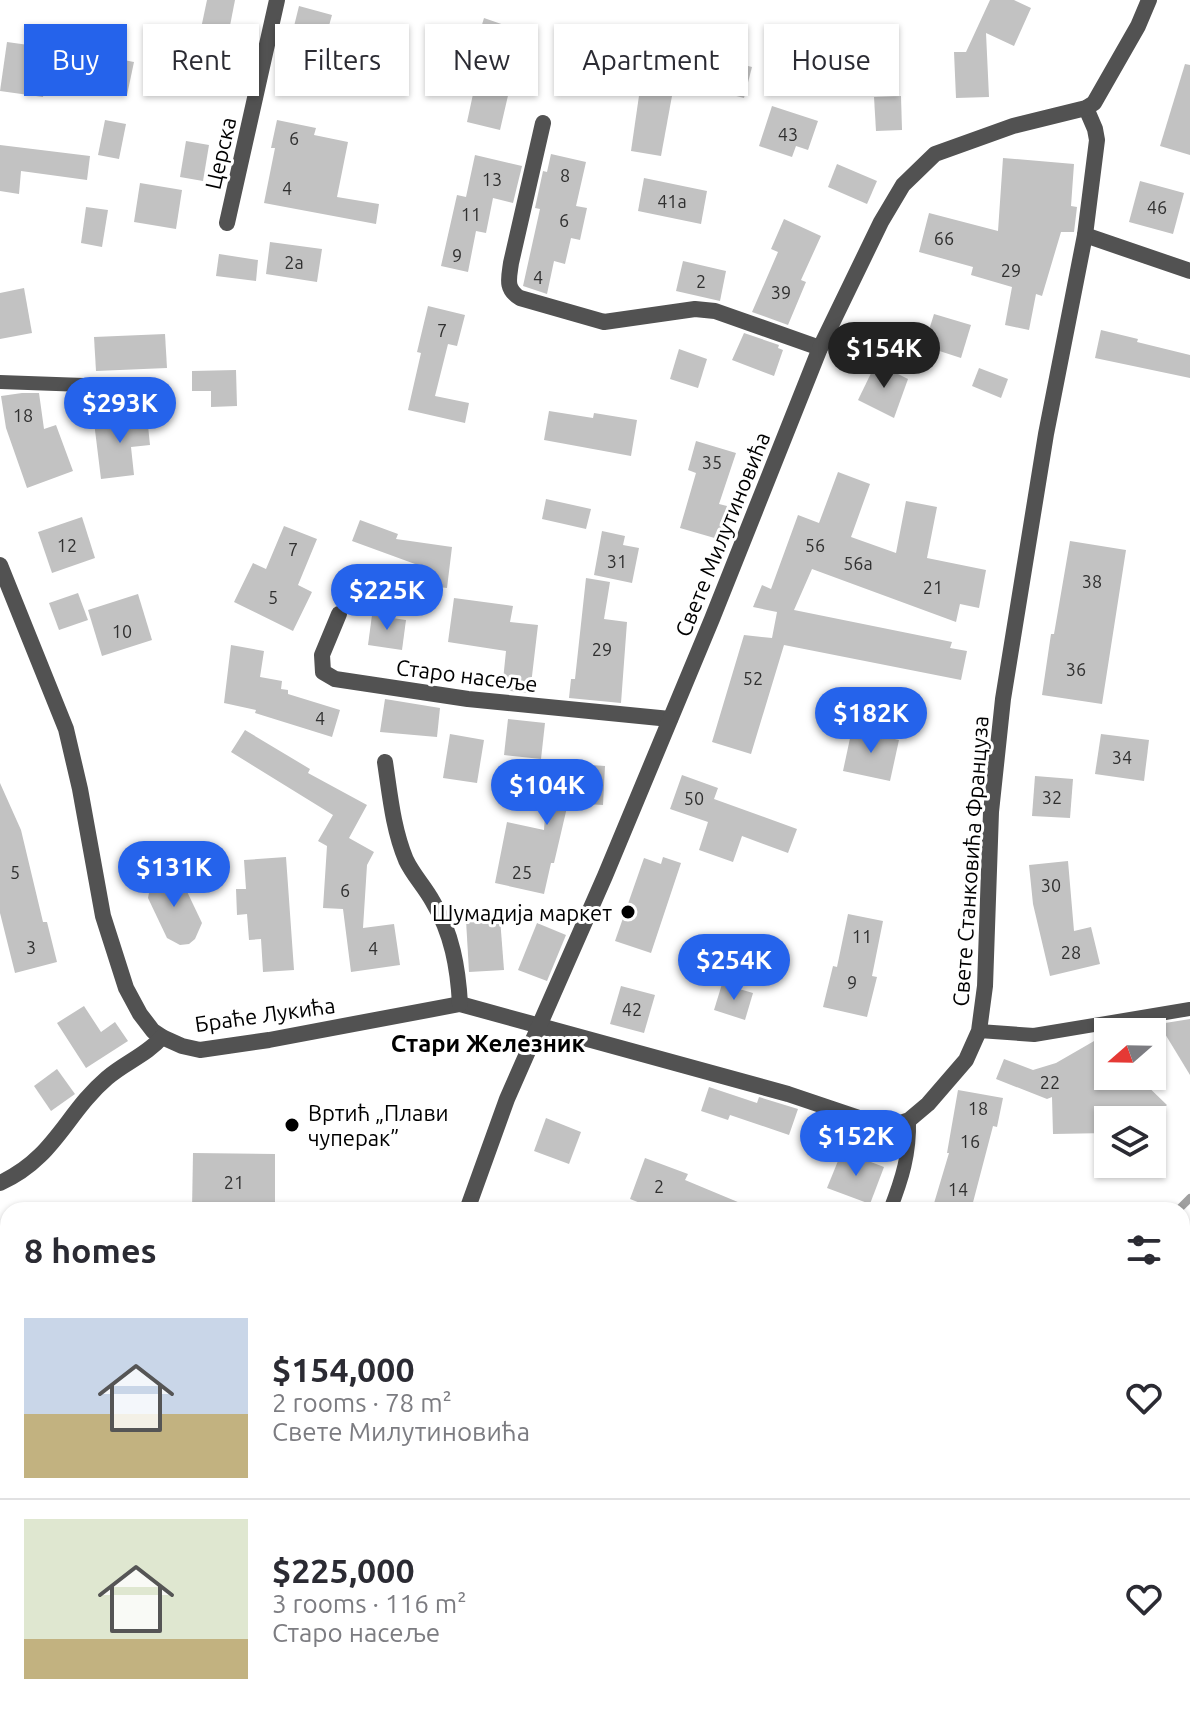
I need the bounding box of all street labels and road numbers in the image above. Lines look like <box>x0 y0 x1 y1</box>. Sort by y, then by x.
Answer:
street label: Церска <box>200 114 240 192</box>
street label: Свете Милутиновића <box>670 428 774 640</box>
street label: Старо насеље <box>395 654 539 696</box>
street label: Свете Станковића Француза <box>947 715 993 1007</box>
street label: Браће Лукића <box>193 992 337 1036</box>

